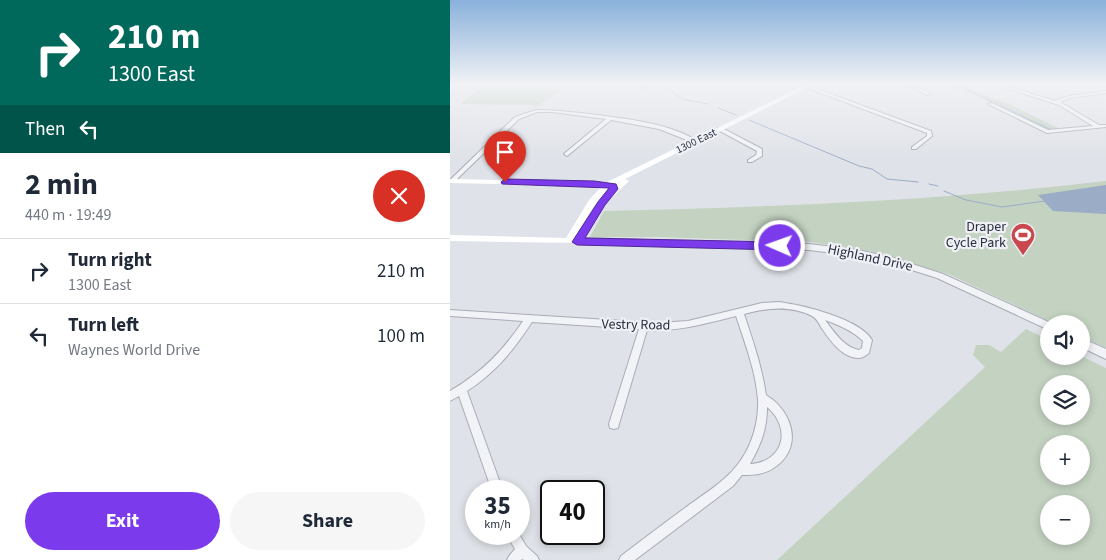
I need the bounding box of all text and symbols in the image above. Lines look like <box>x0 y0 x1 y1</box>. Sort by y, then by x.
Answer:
text: 210 m <box>108 12 200 62</box>
icon: right <box>25 20 90 85</box>
text: 1300 East <box>108 58 195 90</box>
icon: left <box>75 115 103 143</box>
text: Then <box>25 116 65 143</box>
street label: 1300 East <box>673 125 719 157</box>
pin <box>484 131 526 182</box>
icon: arrive <box>491 138 519 166</box>
text: 2 min <box>25 163 98 206</box>
button: close <box>373 170 425 222</box>
text: 440 m · 19:49 <box>25 204 112 226</box>
place label: Draper Cycle Park <box>946 217 1006 253</box>
position arrow <box>753 219 805 271</box>
sports icon: Draper Cycle Park <box>1010 222 1036 256</box>
street label: Highland Drive <box>826 239 914 277</box>
text: Turn right <box>68 247 152 274</box>
icon: right <box>25 257 53 285</box>
text: 210 m <box>377 258 425 285</box>
text: 1300 East <box>68 274 131 296</box>
text: Turn left <box>68 312 139 339</box>
street label: Vestry Road <box>601 314 671 336</box>
map controls <box>1040 315 1090 545</box>
button: sound <box>1040 315 1090 365</box>
icon: left <box>25 322 53 350</box>
text: 100 m <box>377 323 425 350</box>
text: Waynes World Drive <box>68 339 200 361</box>
button: layers <box>1040 375 1090 425</box>
button: + <box>1040 435 1090 485</box>
speed limit sign: 40 <box>540 480 605 545</box>
text: 35 <box>484 488 511 524</box>
button: Exit <box>25 492 220 550</box>
button: Share <box>230 492 425 550</box>
button: − <box>1040 495 1090 545</box>
text: km/h <box>484 516 511 533</box>

